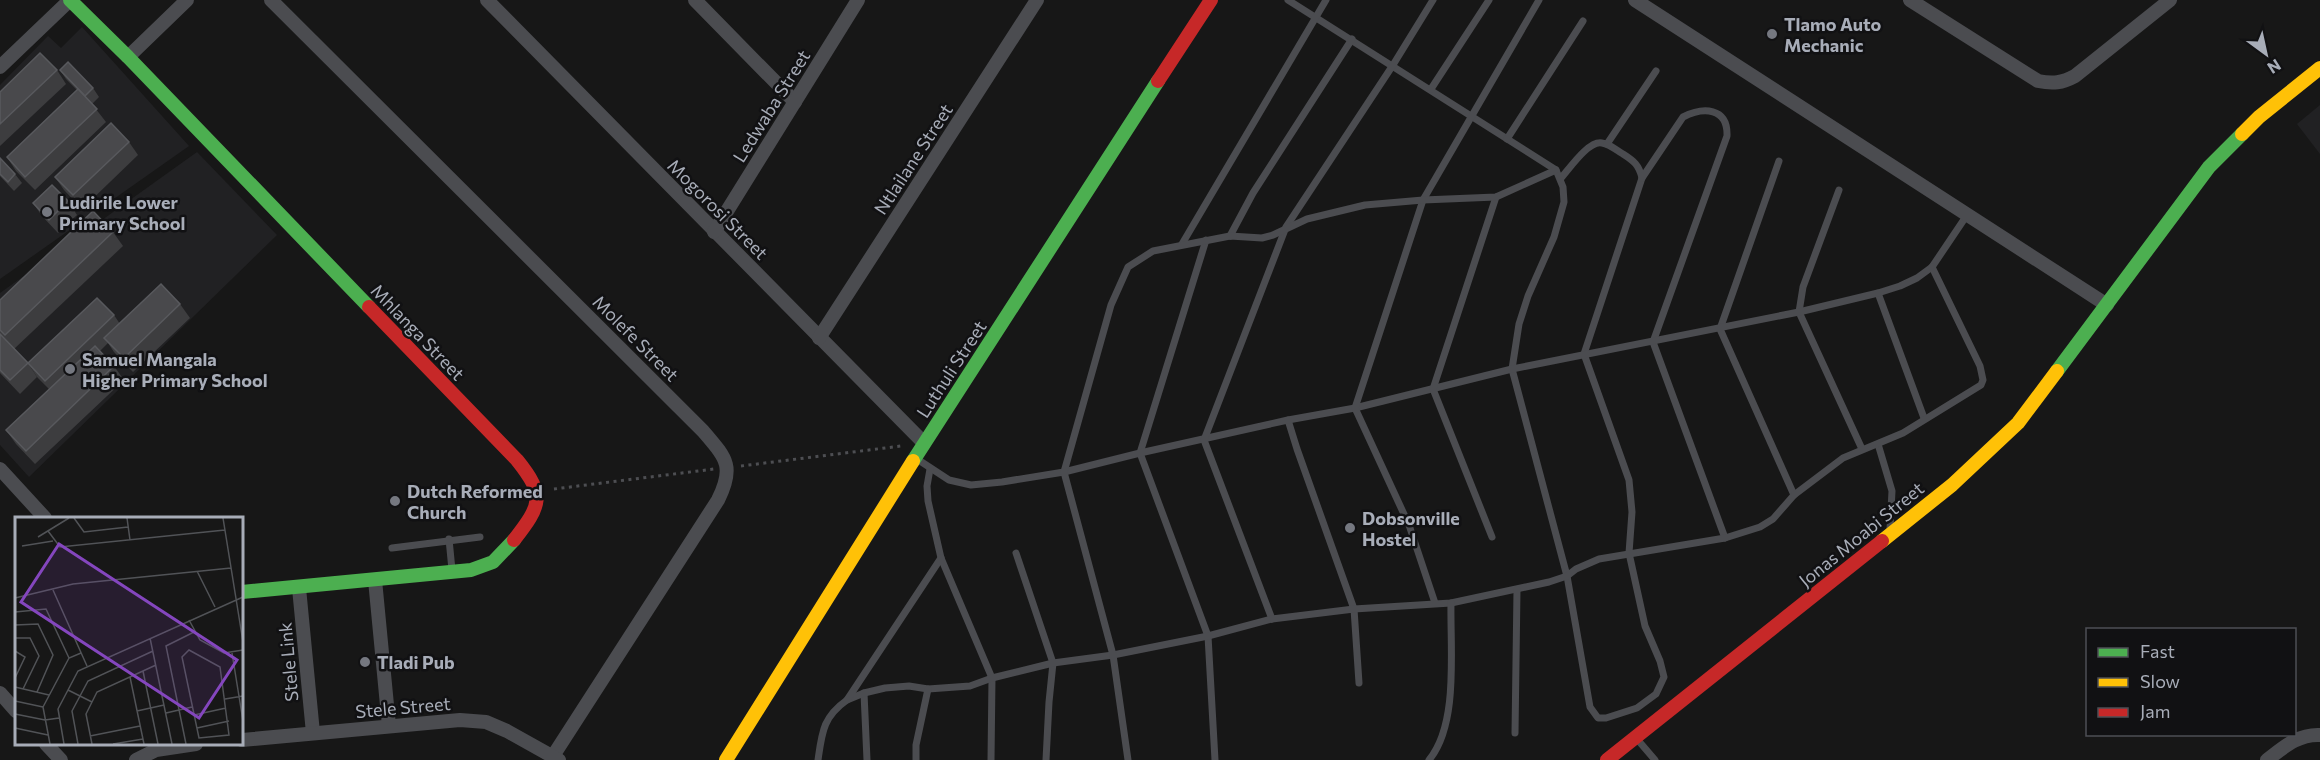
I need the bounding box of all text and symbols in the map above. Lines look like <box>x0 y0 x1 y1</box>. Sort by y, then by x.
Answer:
place label: Tlamo Auto Mechanic <box>1784 13 1881 56</box>
north arrow <box>2236 24 2296 84</box>
marker: Tlamo Auto Mechanic <box>1765 27 1779 41</box>
street label: Ledwaba Street <box>728 46 814 166</box>
text: N <box>2264 56 2285 78</box>
street label: Ntlailane Street <box>869 99 957 219</box>
street label: Mogorosi Street <box>663 154 773 264</box>
place label: Ludirile Lower Primary School <box>59 191 185 234</box>
marker: Ludirile Lower Primary School <box>40 205 54 219</box>
street label: Mhlanga Street <box>367 279 469 385</box>
street label: Molefe Street <box>588 290 684 386</box>
street label: Luthuli Street <box>911 316 991 422</box>
place label: Samuel Mangala Higher Primary School <box>82 348 268 391</box>
marker: Samuel Mangala Higher Primary School <box>63 362 77 376</box>
street label: Jonas Moabi Street <box>1794 477 1928 591</box>
place label: Dutch Reformed Church <box>407 480 543 523</box>
marker: Dutch Reformed Church <box>388 494 402 508</box>
place label: Dobsonville Hostel <box>1362 507 1460 550</box>
inset map <box>15 517 243 745</box>
marker: Dobsonville Hostel <box>1343 521 1357 535</box>
street label: Stele Link <box>274 621 302 703</box>
legend <box>2086 628 2296 736</box>
text: Fast <box>2140 640 2175 662</box>
place label: Tladi Pub <box>377 651 455 673</box>
marker: Tladi Pub <box>358 655 372 669</box>
text: Slow <box>2140 670 2180 692</box>
street label: Stele Street <box>354 692 452 722</box>
text: Jam <box>2140 700 2170 722</box>

